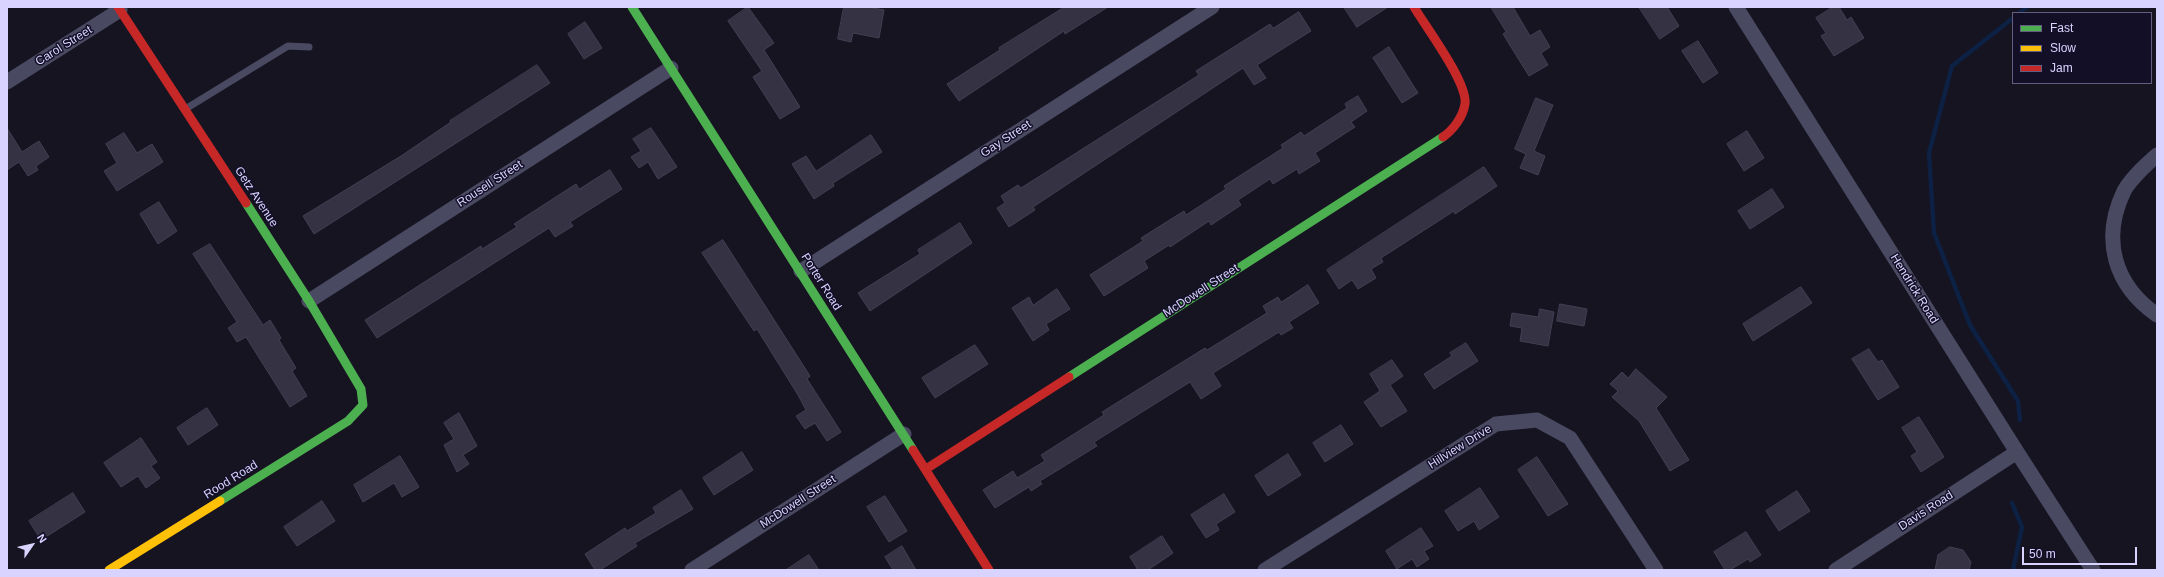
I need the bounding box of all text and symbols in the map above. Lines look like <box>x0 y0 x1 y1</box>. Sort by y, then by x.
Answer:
legend <box>2012 12 2152 84</box>
text: Fast <box>2050 21 2073 35</box>
street label: Carol Street <box>33 23 95 69</box>
text: Slow <box>2050 41 2076 55</box>
text: Jam <box>2050 61 2073 75</box>
street label: Gay Street <box>978 117 1034 161</box>
street label: Rousell Street <box>454 157 526 211</box>
street label: Getz Avenue <box>231 164 281 230</box>
street label: Porter Road <box>798 251 844 313</box>
street label: Hendrick Road <box>1887 252 1941 326</box>
street label: McDowell Street <box>1160 261 1242 321</box>
street label: Hillview Drive <box>1426 422 1494 472</box>
street label: Rood Road <box>201 458 261 502</box>
street label: McDowell Street <box>757 472 839 532</box>
street label: Davis Road <box>1896 488 1956 534</box>
north arrow <box>12 525 52 565</box>
text: N <box>35 532 49 545</box>
scale bar <box>2024 539 2139 565</box>
text: 50 m <box>2029 547 2056 561</box>

